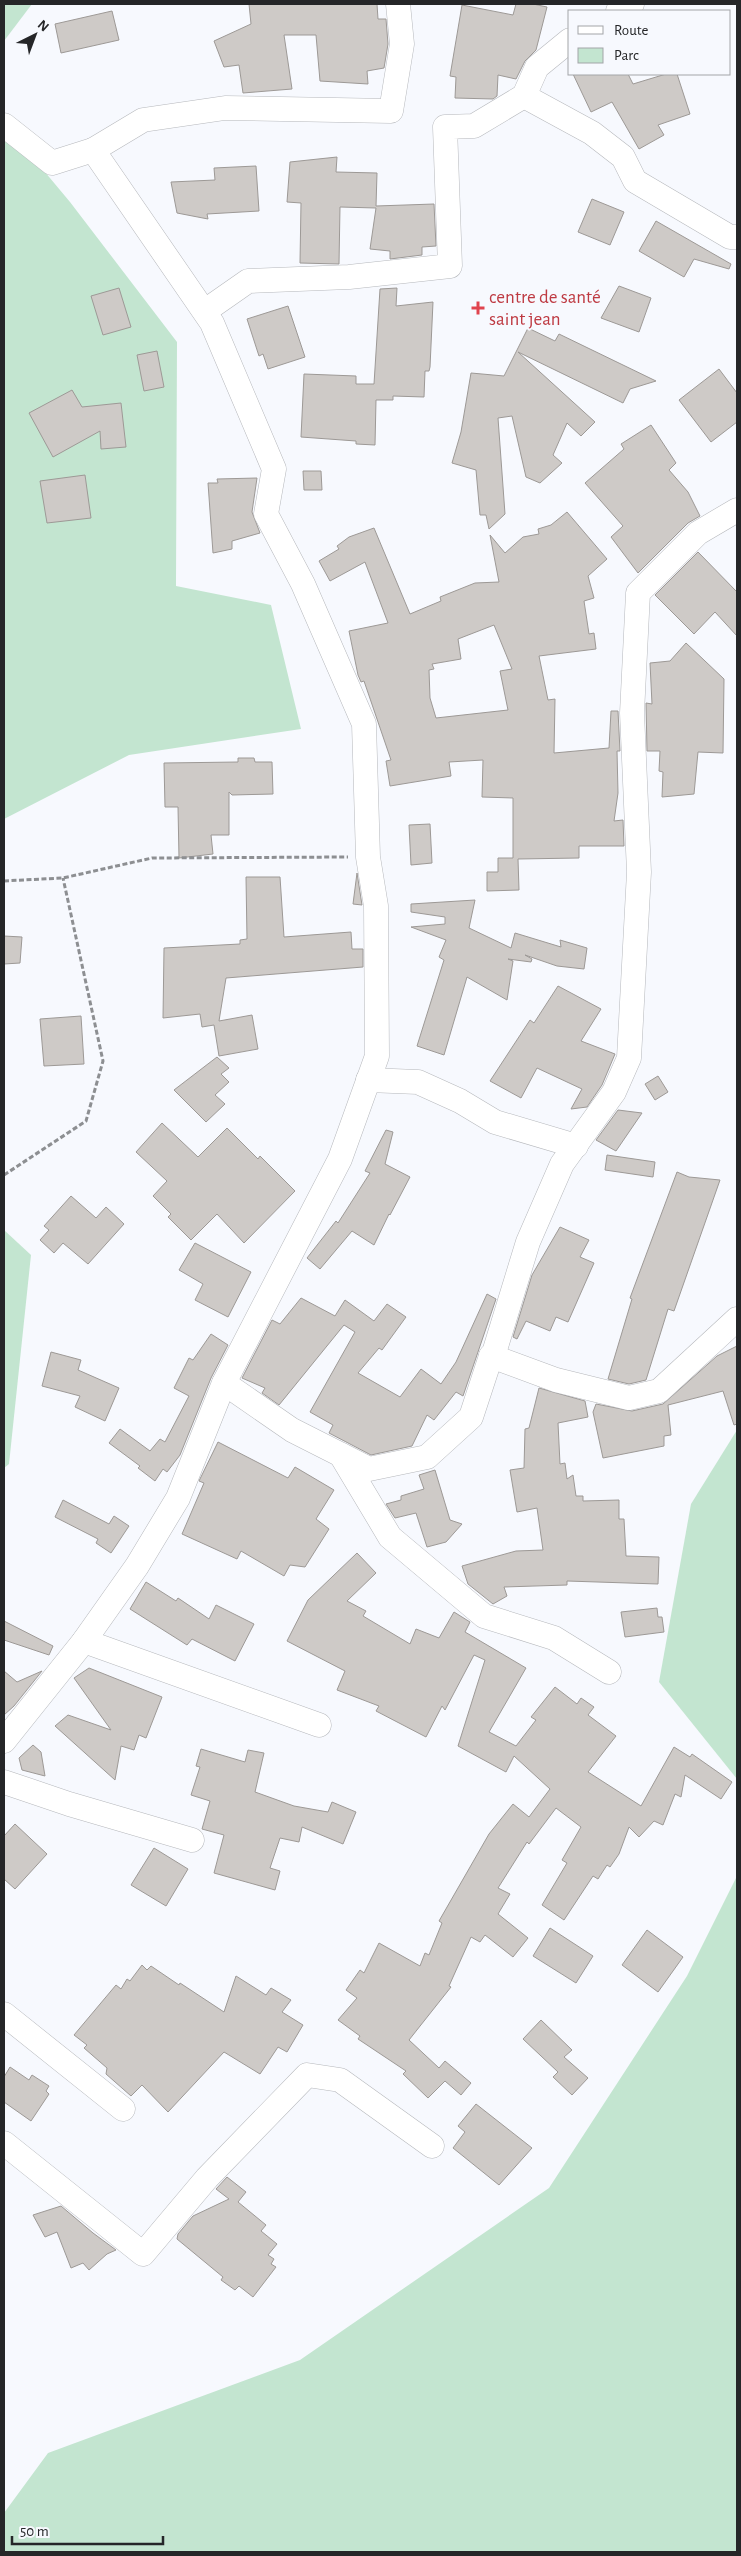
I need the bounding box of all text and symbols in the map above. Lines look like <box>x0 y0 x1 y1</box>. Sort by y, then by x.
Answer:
north arrow <box>10 10 60 60</box>
legend <box>568 10 731 75</box>
text: N <box>35 18 51 35</box>
text: Route <box>614 23 648 38</box>
text: Parc <box>614 48 639 63</box>
place label: centre de santé saint jean <box>489 288 601 329</box>
marker: centre de santé saint jean <box>471 301 485 315</box>
scale bar <box>12 2514 164 2546</box>
text: 50 m <box>20 2524 49 2539</box>

